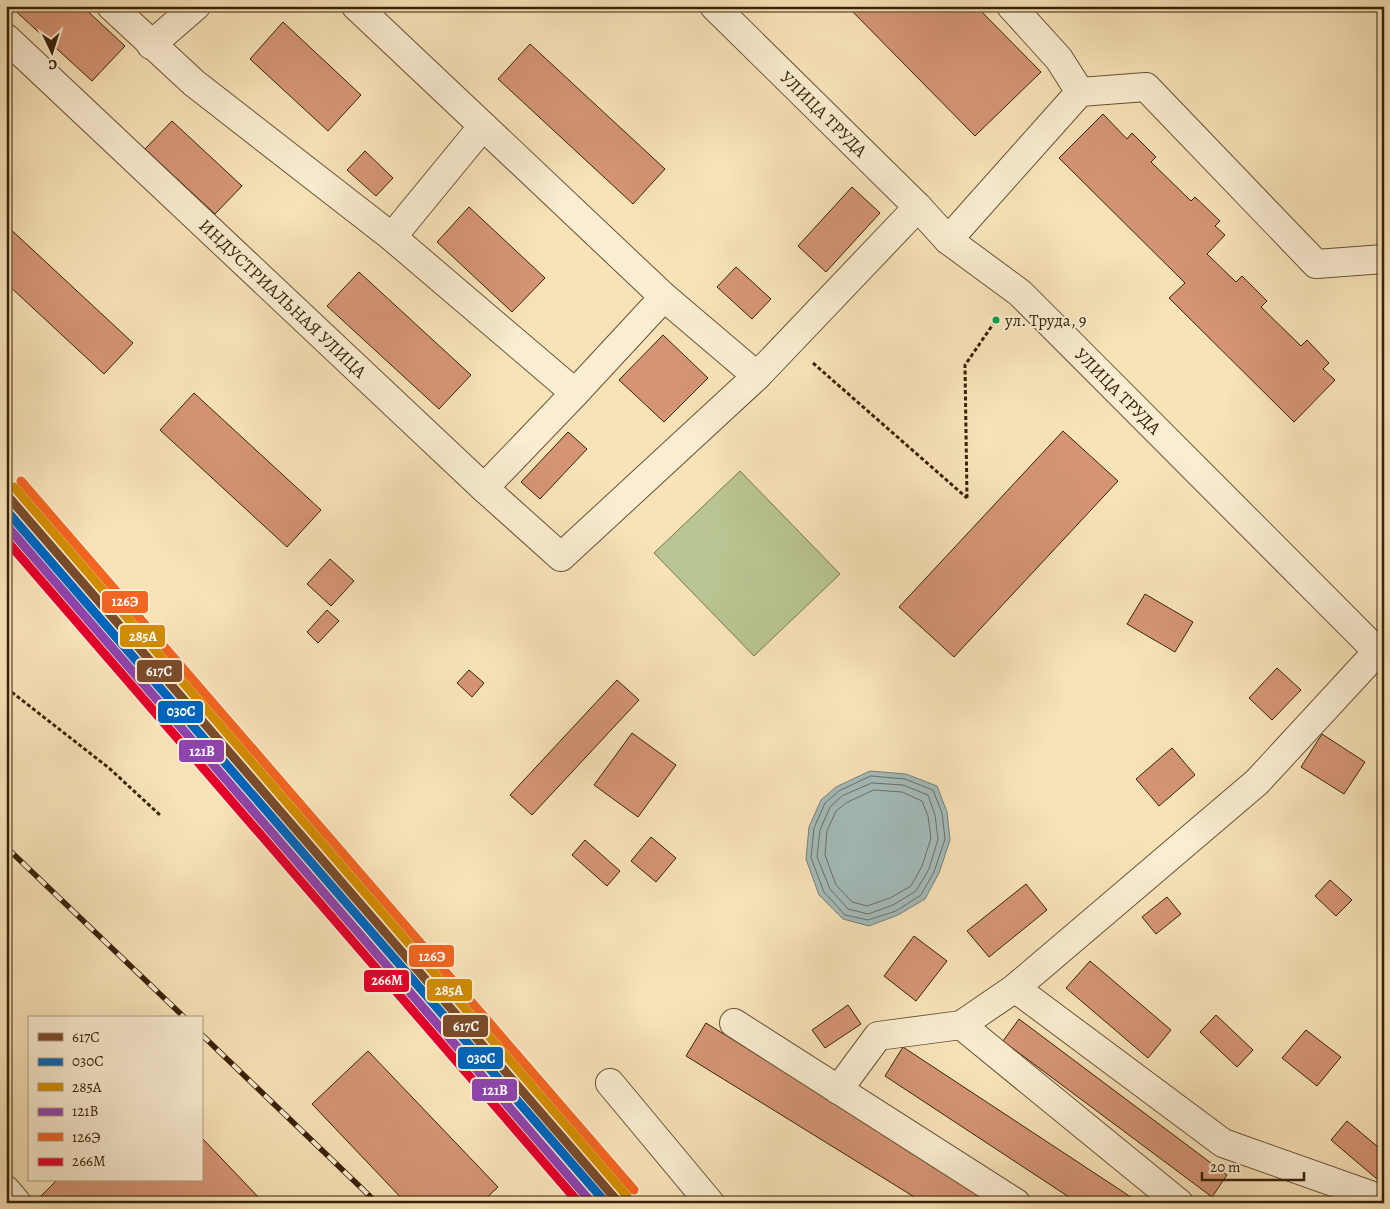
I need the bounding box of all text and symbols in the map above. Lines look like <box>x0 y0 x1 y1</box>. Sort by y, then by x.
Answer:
north arrow <box>28 28 78 78</box>
text: С <box>48 55 58 74</box>
street label: УЛИЦА ТРУДА <box>775 66 873 163</box>
street label: ИНДУСТРИАЛЬНАЯ УЛИЦА <box>194 214 372 384</box>
place label: ул. Труда, 9 <box>1004 309 1087 332</box>
marker: ул. Труда, 9 <box>991 315 1001 325</box>
street label: УЛИЦА ТРУДА <box>1069 343 1167 440</box>
line badge: 126Э <box>101 590 149 614</box>
text: 126Э <box>112 592 139 611</box>
line badge: 285А <box>119 624 166 648</box>
text: 285А <box>129 627 157 646</box>
line badge: 617C <box>136 659 183 683</box>
text: 617C <box>146 662 172 681</box>
line badge: 030C <box>157 700 204 724</box>
text: 030C <box>167 702 196 721</box>
line badge: 121В <box>178 739 225 763</box>
text: 121В <box>189 742 215 761</box>
line badge: 126Э <box>408 944 455 968</box>
text: 126Э <box>419 947 446 966</box>
line badge: 266М <box>363 969 410 993</box>
text: 266М <box>371 971 403 990</box>
line badge: 285А <box>426 978 473 1002</box>
text: 285А <box>435 981 463 1000</box>
line badge: 617C <box>442 1014 489 1038</box>
legend <box>28 1016 202 1182</box>
text: 617C <box>453 1017 479 1036</box>
text: 617C <box>72 1027 100 1047</box>
line badge: 030C <box>457 1046 504 1070</box>
text: 030C <box>467 1049 496 1068</box>
text: 030C <box>72 1051 104 1071</box>
text: 285А <box>72 1077 102 1097</box>
line badge: 121В <box>471 1078 518 1102</box>
text: 121В <box>482 1081 508 1100</box>
text: 121В <box>72 1101 98 1121</box>
text: 126Э <box>72 1127 100 1147</box>
scale bar <box>1202 1149 1305 1181</box>
text: 266М <box>72 1151 106 1171</box>
text: 20 m <box>1210 1157 1241 1177</box>

